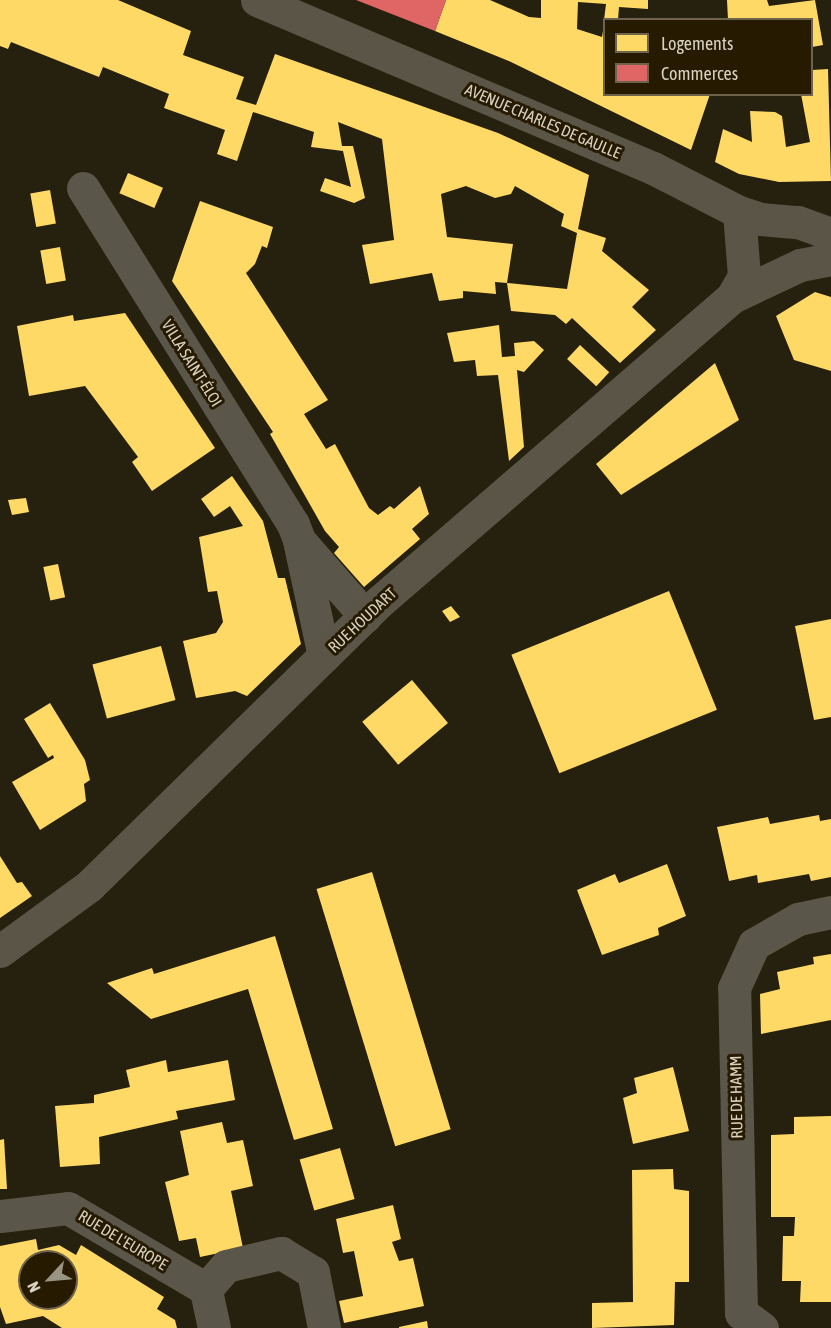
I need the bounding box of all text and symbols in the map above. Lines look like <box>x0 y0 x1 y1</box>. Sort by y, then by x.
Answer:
legend <box>603 18 813 96</box>
text: Logements <box>661 33 733 54</box>
text: Commerces <box>661 63 738 84</box>
street label: AVENUE CHARLES DE GAULLE <box>462 79 624 163</box>
street label: VILLA SAINT-ÉLOI <box>158 316 226 410</box>
street label: RUE HOUDART <box>324 584 400 656</box>
street label: RUE DE HAMM <box>726 1055 746 1139</box>
street label: RUE DE L'EUROPE <box>75 1206 171 1274</box>
north arrow <box>18 1250 78 1310</box>
text: N <box>23 1279 44 1295</box>

